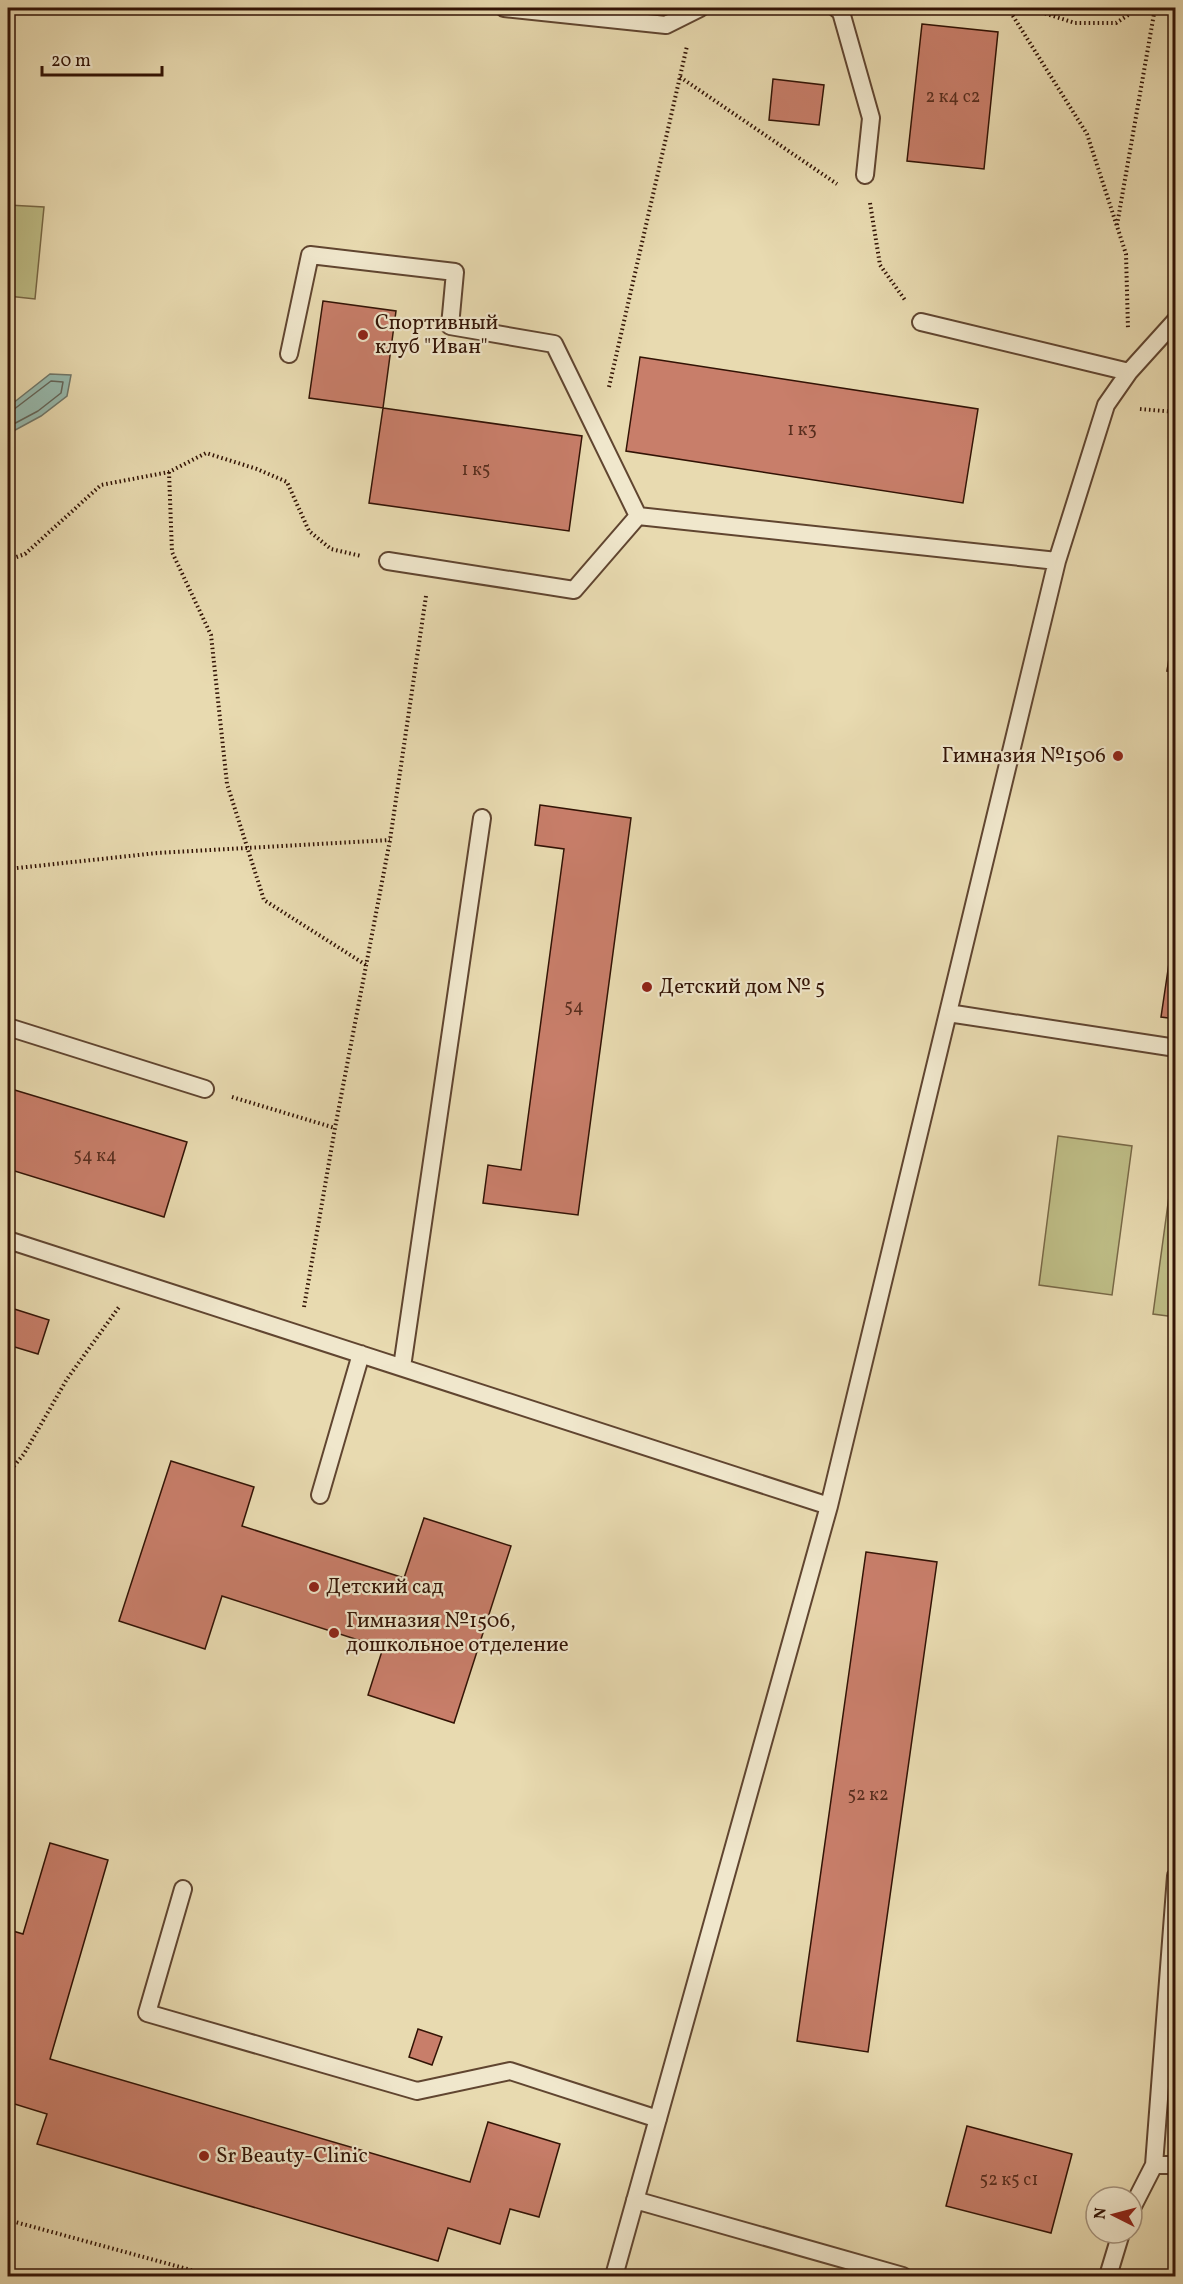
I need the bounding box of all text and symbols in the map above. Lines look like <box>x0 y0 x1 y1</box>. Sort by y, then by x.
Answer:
scale bar <box>42 39 162 77</box>
text: 20 m <box>51 49 91 74</box>
house number: 2 к4 с2 <box>926 85 980 110</box>
place label: Спортивный клуб "Иван" <box>375 309 499 362</box>
marker: Спортивный клуб "Иван" <box>356 328 370 342</box>
house number: 1 к3 <box>787 418 817 443</box>
house number: 1 к5 <box>462 458 490 483</box>
place label: Гимназия №1506 <box>942 742 1106 771</box>
marker: Гимназия №1506 <box>1111 749 1125 763</box>
place label: Детский дом № 5 <box>659 973 825 1002</box>
marker: Детский дом № 5 <box>640 980 654 994</box>
house number: 54 <box>564 995 584 1020</box>
house number: 54 к4 <box>73 1144 117 1169</box>
place label: Детский сад <box>326 1573 444 1602</box>
marker: Детский сад <box>307 1580 321 1594</box>
place label: Гимназия №1506, дошкольное отделение <box>346 1607 569 1660</box>
marker: Гимназия №1506, дошкольное отделение <box>327 1626 341 1640</box>
house number: 52 к2 <box>847 1783 889 1808</box>
place label: Sr Beauty-Clinic <box>216 2142 368 2171</box>
marker: Sr Beauty-Clinic <box>197 2149 211 2163</box>
house number: 52 к5 с1 <box>980 2168 1038 2193</box>
north arrow <box>1084 2185 1144 2245</box>
text: N <box>1090 2206 1113 2221</box>

